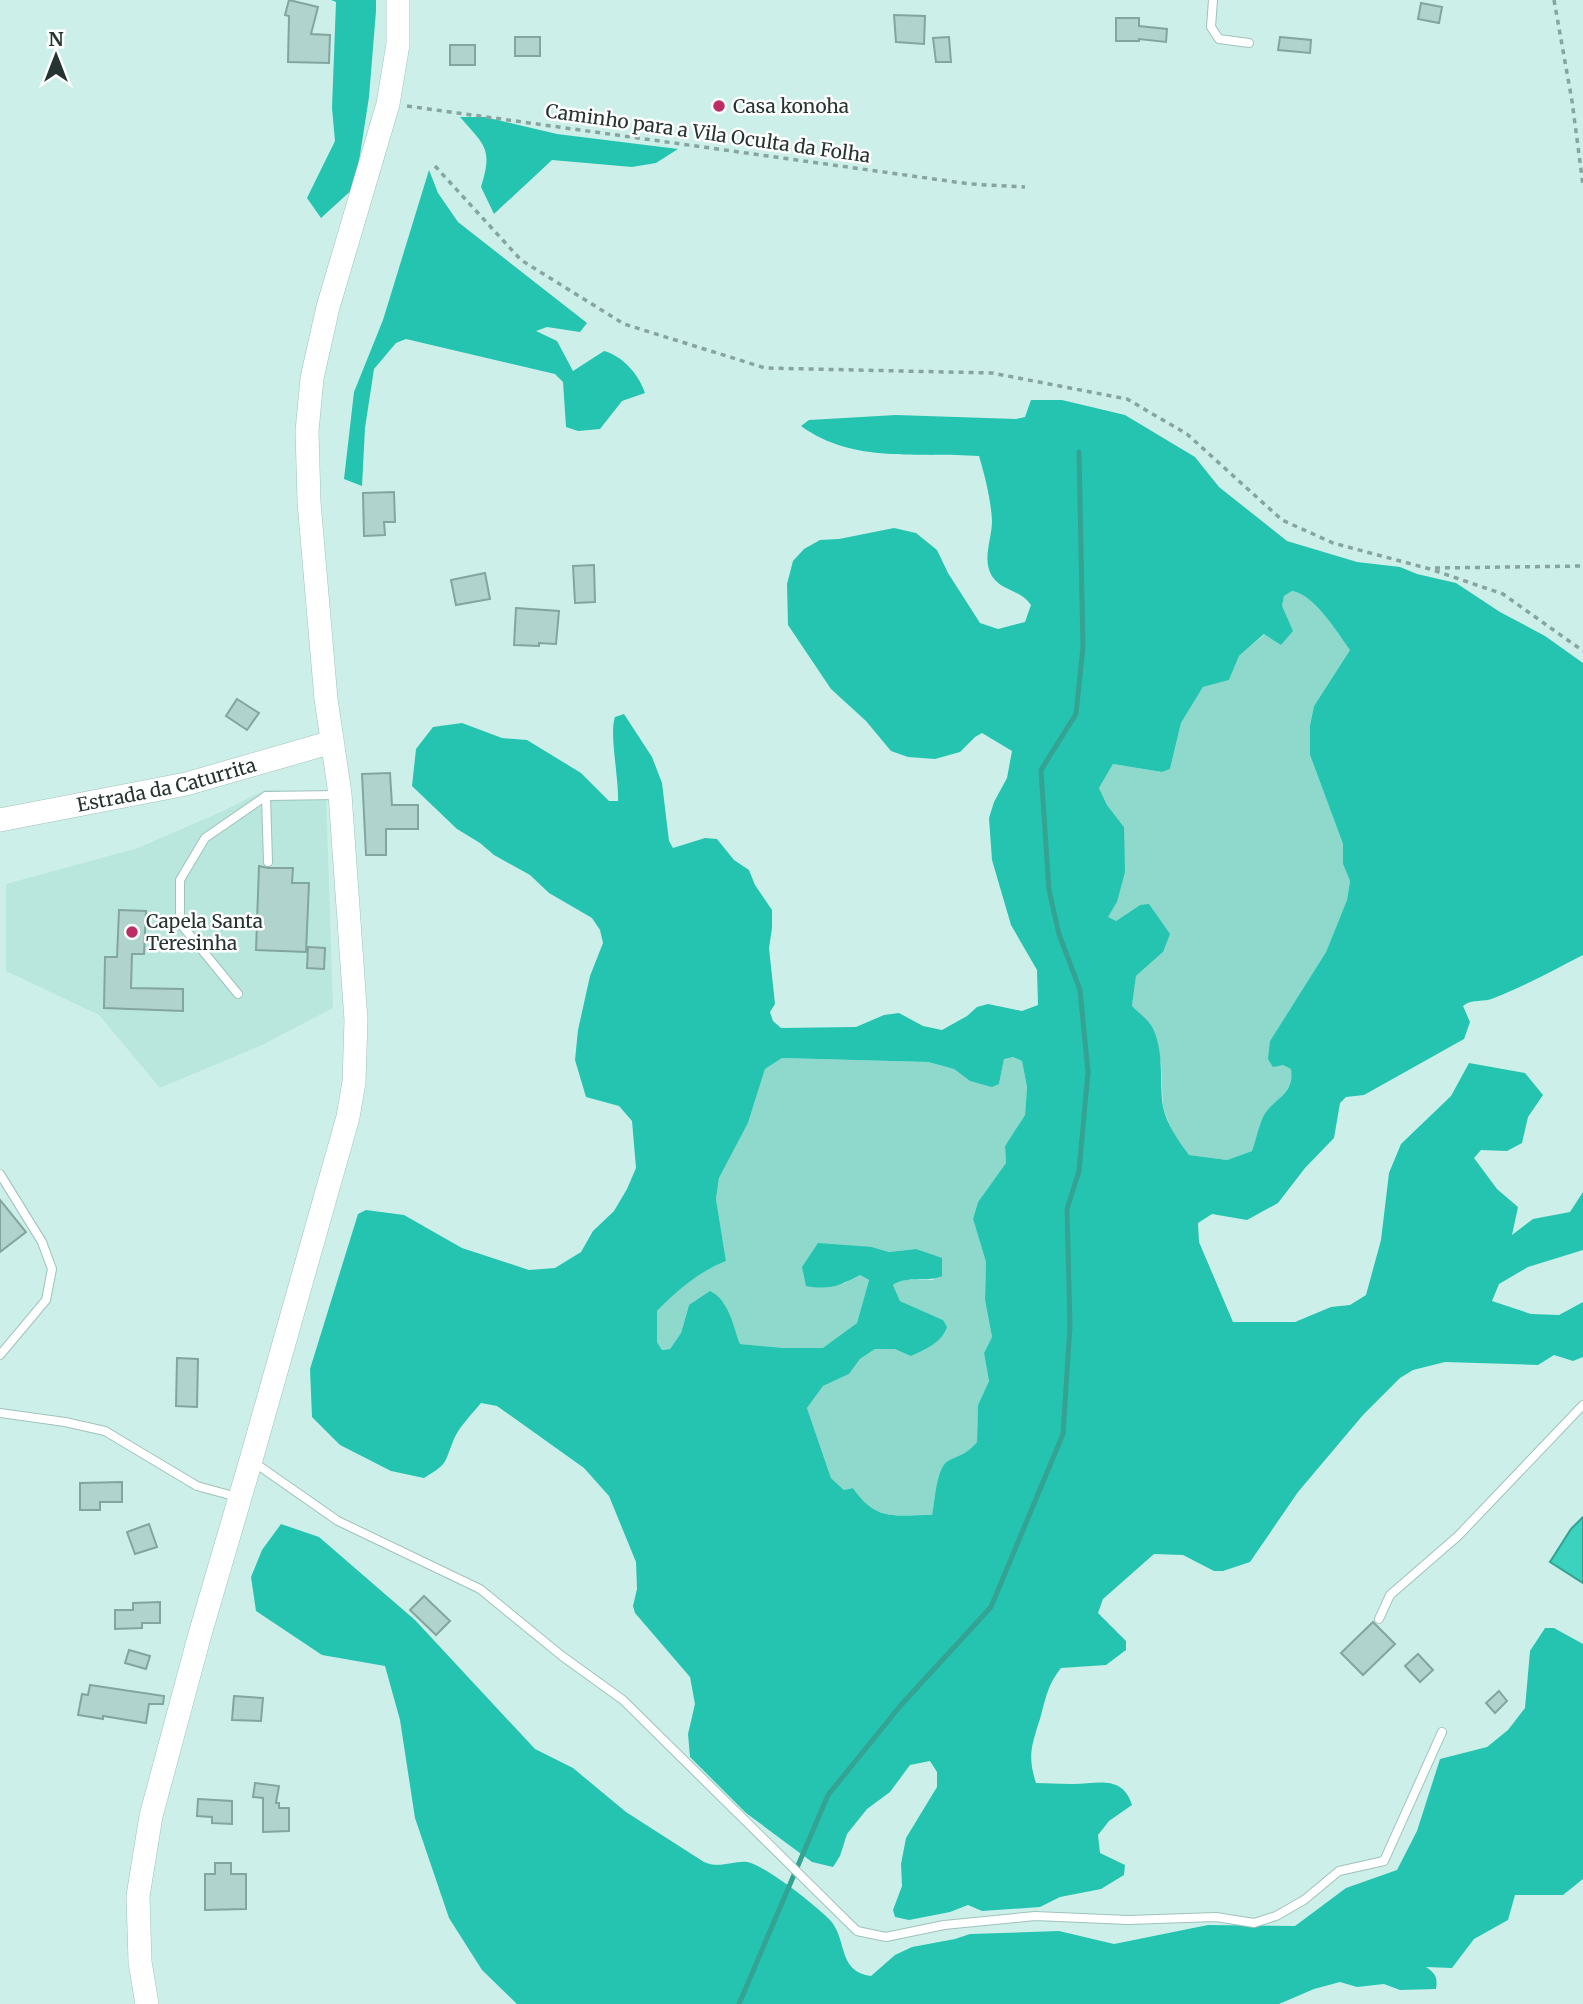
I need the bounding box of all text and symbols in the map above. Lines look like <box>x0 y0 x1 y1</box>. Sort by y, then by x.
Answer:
north arrow <box>21 21 91 91</box>
text: N <box>48 27 64 51</box>
place label: Casa konoha <box>733 94 849 118</box>
street label: Caminho para a Vila Oculta da Folha <box>544 98 872 168</box>
marker: Casa konoha <box>711 98 727 114</box>
street label: Estrada da Caturrita <box>75 753 259 817</box>
place label: Capela Santa Teresinha <box>146 909 263 955</box>
marker: Capela Santa Teresinha <box>124 924 140 940</box>

